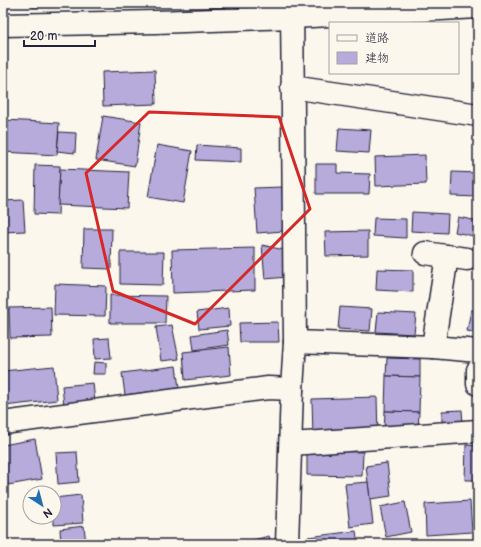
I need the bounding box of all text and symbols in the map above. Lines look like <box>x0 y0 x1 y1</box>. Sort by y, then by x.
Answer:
scale bar <box>24 22 95 48</box>
legend <box>329 22 459 74</box>
text: 20 m <box>30 29 57 44</box>
text: 道路 <box>365 31 389 46</box>
text: 建物 <box>365 51 389 66</box>
north arrow <box>22 485 62 525</box>
text: N <box>40 505 55 520</box>

